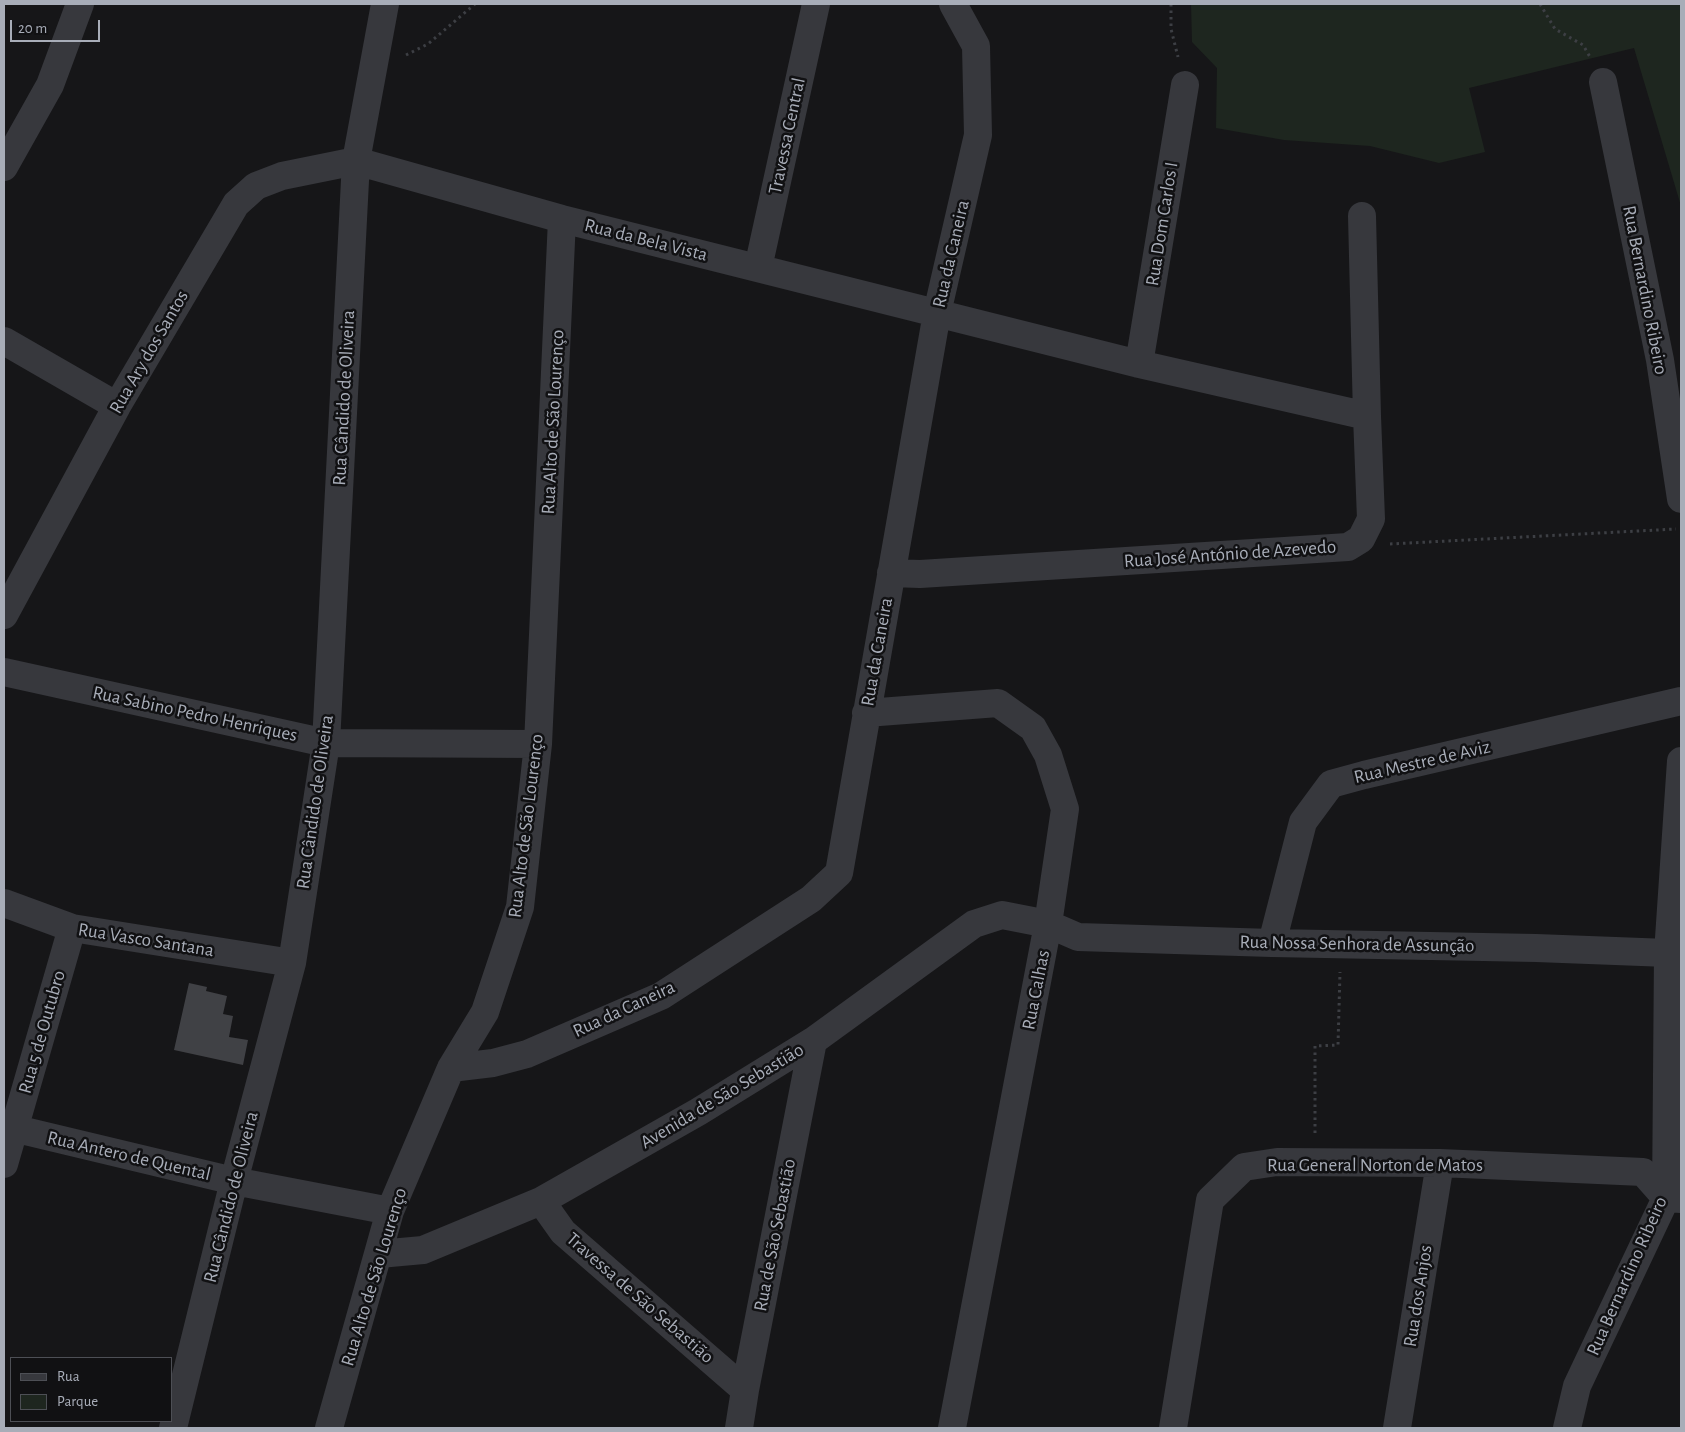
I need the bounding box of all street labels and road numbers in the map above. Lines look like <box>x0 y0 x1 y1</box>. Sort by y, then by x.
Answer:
street label: Travessa Central <box>764 76 810 196</box>
street label: Rua Dom Carlos I <box>1141 160 1183 288</box>
street label: Rua da Caneira <box>928 198 974 310</box>
street label: Rua Bernardino Ribeiro <box>1617 204 1673 376</box>
street label: Rua da Bela Vista <box>582 214 710 266</box>
street label: Rua Ary dos Santos <box>104 286 194 418</box>
street label: Rua Cândido de Oliveira <box>328 310 360 486</box>
street label: Rua Alto de São Lourenço <box>537 329 569 515</box>
street label: Rua José António de Azevedo <box>1123 535 1337 573</box>
street label: Rua da Caneira <box>856 596 898 708</box>
street label: Rua Sabino Pedro Henriques <box>90 681 300 747</box>
street label: Rua Cândido de Oliveira <box>291 713 339 891</box>
street label: Rua Alto de São Lourenço <box>503 733 549 919</box>
street label: Rua Mestre de Aviz <box>1352 735 1492 789</box>
street label: Rua Vasco Santana <box>76 918 216 962</box>
street label: Rua Nossa Senhora de Assunção <box>1239 931 1475 957</box>
street label: Rua Calhas <box>1017 948 1055 1032</box>
street label: Rua 5 de Outubro <box>14 968 70 1096</box>
street label: Rua da Caneira <box>569 975 679 1043</box>
street label: Avenida de São Sebastião <box>636 1038 808 1154</box>
street label: Rua Cândido de Oliveira <box>199 1109 263 1285</box>
street label: Rua Antero de Quental <box>45 1126 213 1186</box>
street label: Rua General Norton de Matos <box>1267 1154 1483 1176</box>
street label: Rua de São Sebastião <box>749 1157 801 1313</box>
street label: Rua Alto de São Lourenço <box>336 1185 412 1369</box>
street label: Rua Bernardino Ribeiro <box>1582 1193 1672 1359</box>
street label: Travessa de São Sebastião <box>561 1228 719 1368</box>
street label: Rua dos Anjos <box>1399 1243 1437 1349</box>

